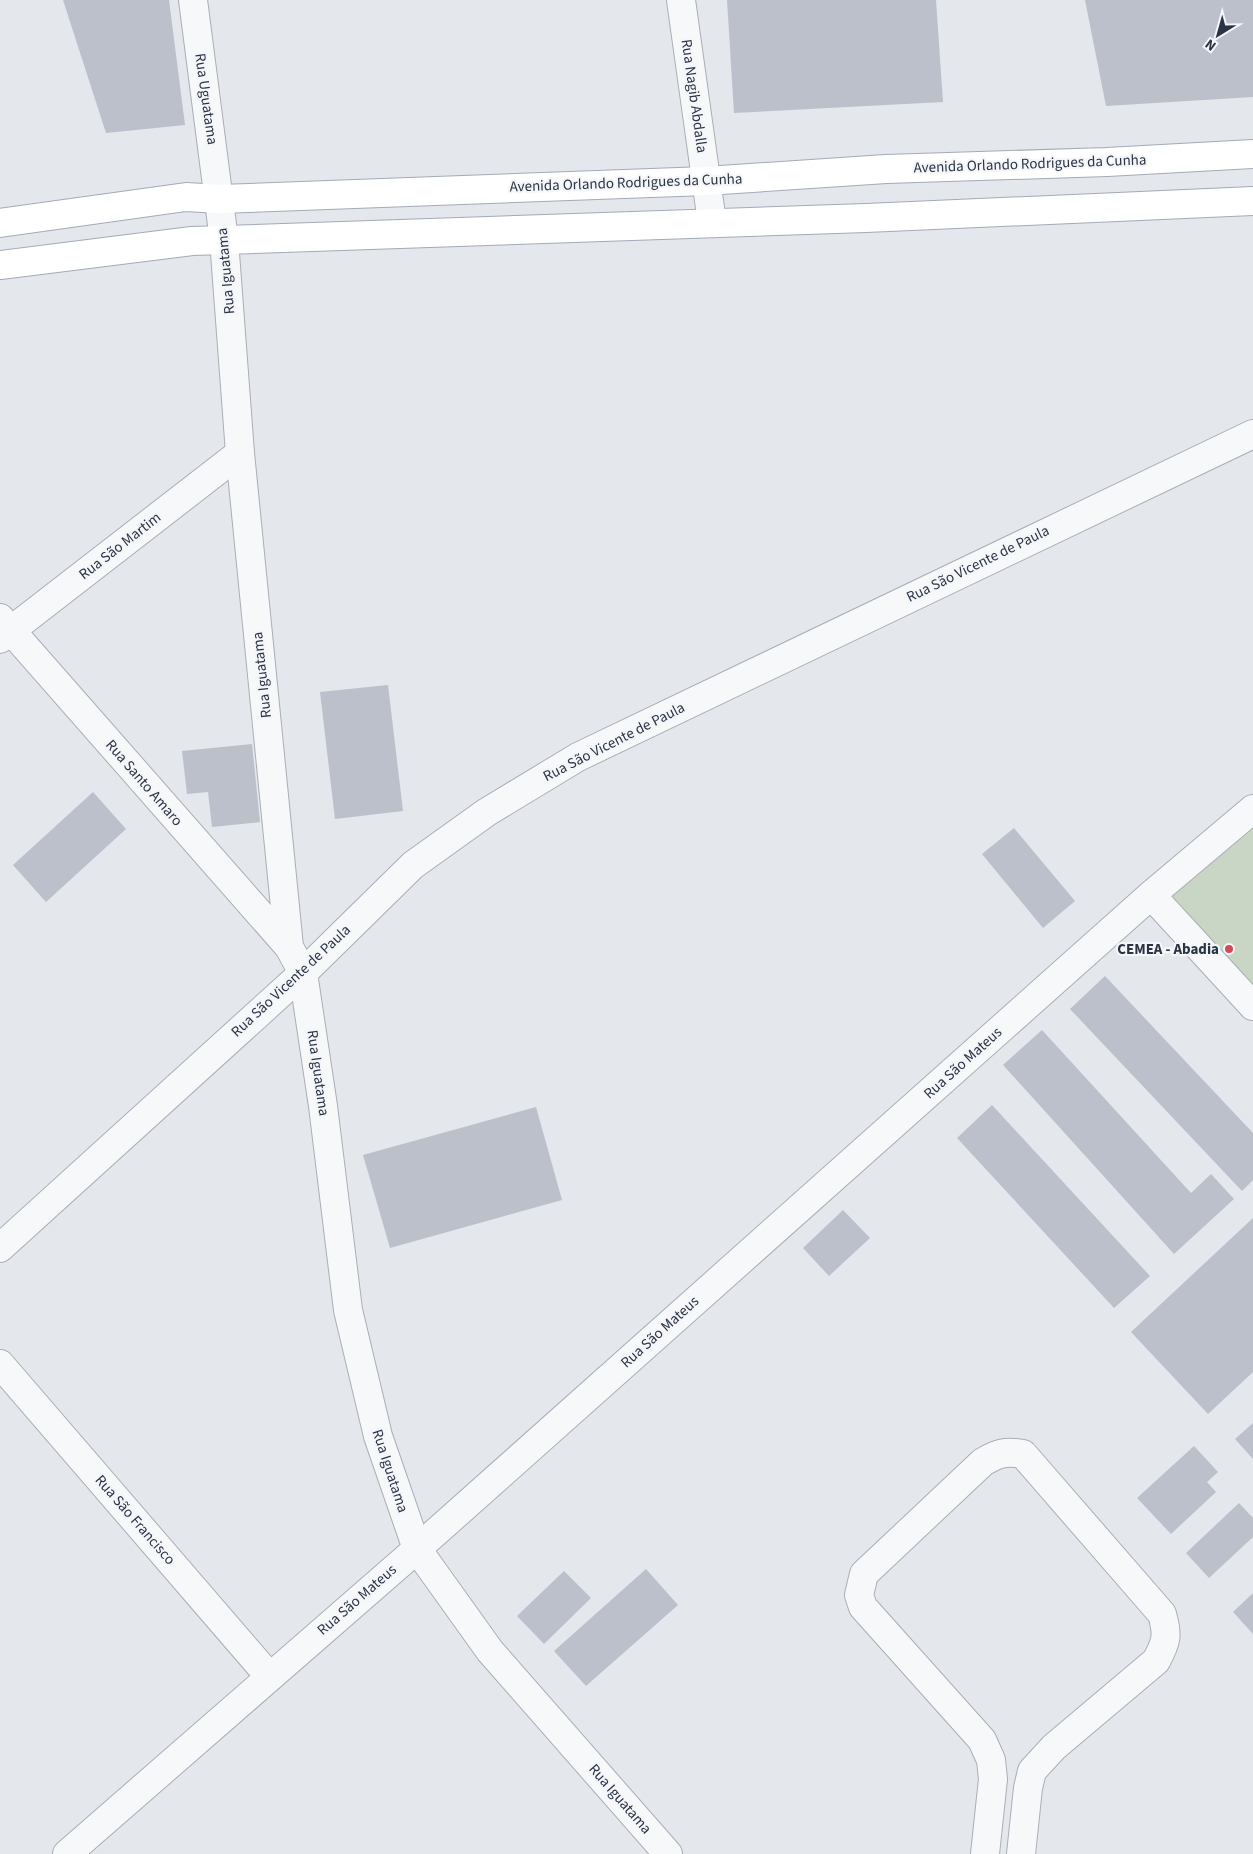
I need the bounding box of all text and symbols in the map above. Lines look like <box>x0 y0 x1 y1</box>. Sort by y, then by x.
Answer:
north arrow <box>1193 10 1243 60</box>
text: N <box>1201 34 1221 55</box>
street label: Rua Nagib Abdalla <box>676 38 712 154</box>
street label: Rua Uguatama <box>189 52 223 146</box>
street label: Avenida Orlando Rodrigues da Cunha <box>913 149 1147 179</box>
street label: Avenida Orlando Rodrigues da Cunha <box>509 168 743 198</box>
street label: Rua Iguatama <box>212 227 240 315</box>
street label: Rua São Martim <box>75 507 165 585</box>
street label: Rua São Vicente de Paula <box>903 520 1053 608</box>
street label: Rua Iguatama <box>247 631 277 719</box>
street label: Rua São Vicente de Paula <box>539 697 689 787</box>
street label: Rua Santo Amaro <box>101 735 187 831</box>
street label: Rua São Vicente de Paula <box>227 920 355 1042</box>
place label: CEMEA - Abadia <box>1117 939 1219 960</box>
marker: CEMEA - Abadia <box>1223 943 1235 955</box>
street label: Rua São Mateus <box>919 1022 1007 1104</box>
street label: Rua Iguatama <box>302 1029 334 1117</box>
street label: Rua São Mateus <box>616 1291 704 1373</box>
street label: Rua Iguatama <box>367 1427 413 1515</box>
street label: Rua São Francisco <box>90 1470 180 1570</box>
street label: Rua São Mateus <box>313 1560 401 1640</box>
street label: Rua Iguatama <box>584 1759 656 1839</box>

